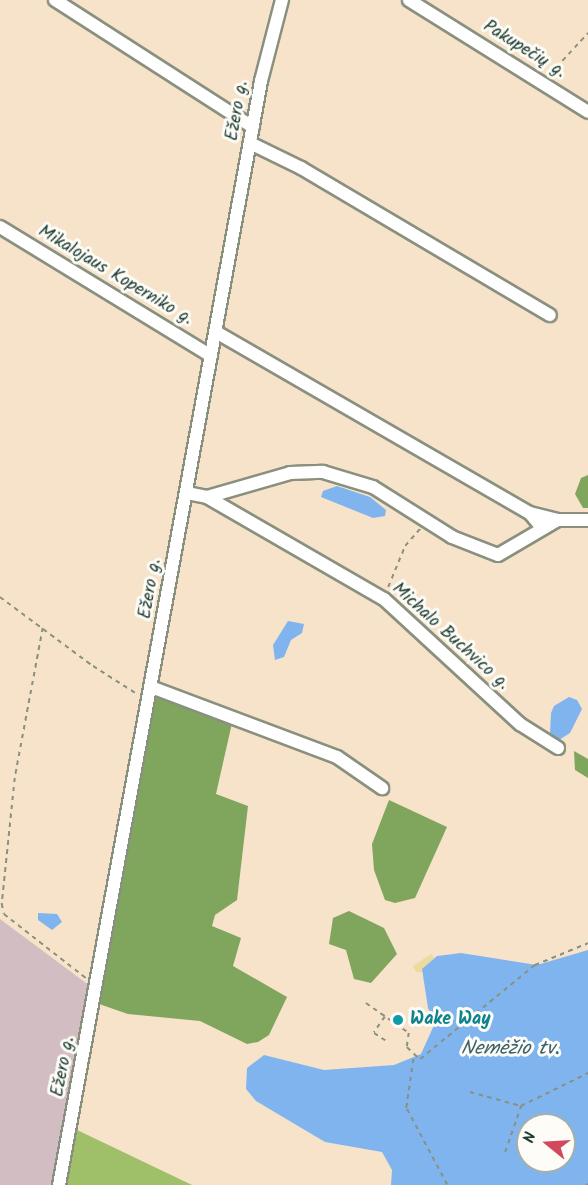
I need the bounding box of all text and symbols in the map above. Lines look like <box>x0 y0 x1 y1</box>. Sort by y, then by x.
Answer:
street label: Pakupečių g. <box>479 16 569 84</box>
street label: Ežero g. <box>222 79 254 143</box>
street label: Mikalojaus Koperniko g. <box>34 221 196 331</box>
street label: Ežero g. <box>135 557 167 621</box>
street label: Michalo Buchvico g. <box>387 579 513 695</box>
place label: Wake Way <box>410 1009 491 1031</box>
marker: Wake Way <box>391 1013 405 1027</box>
street label: Ežero g. <box>48 1035 80 1099</box>
water label: Nemėžio tv. <box>461 1037 559 1061</box>
north arrow <box>516 1113 576 1173</box>
text: N <box>517 1129 544 1147</box>

